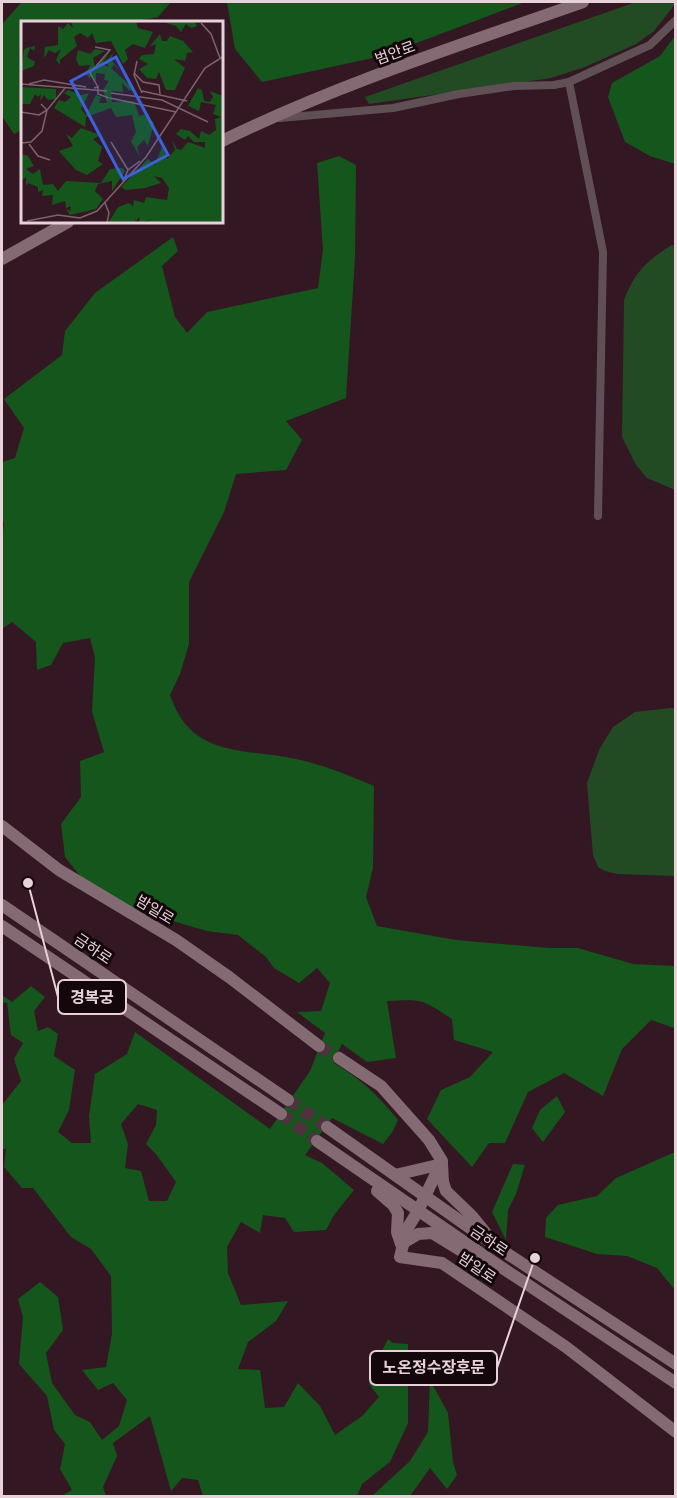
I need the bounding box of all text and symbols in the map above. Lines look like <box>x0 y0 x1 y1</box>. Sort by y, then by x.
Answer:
inset map <box>21 21 224 224</box>
street label: 범안로 <box>372 37 418 69</box>
street label: 밤일로 <box>133 891 178 928</box>
street label: 금하로 <box>71 929 116 968</box>
callout: 경복궁 <box>58 980 126 1014</box>
text: 경복궁 <box>70 987 114 1007</box>
street label: 금하로 <box>467 1221 512 1260</box>
street label: 밤일로 <box>455 1248 500 1287</box>
callout: 노온정수장후문 <box>370 1351 497 1385</box>
text: 노온정수장후문 <box>382 1357 486 1377</box>

